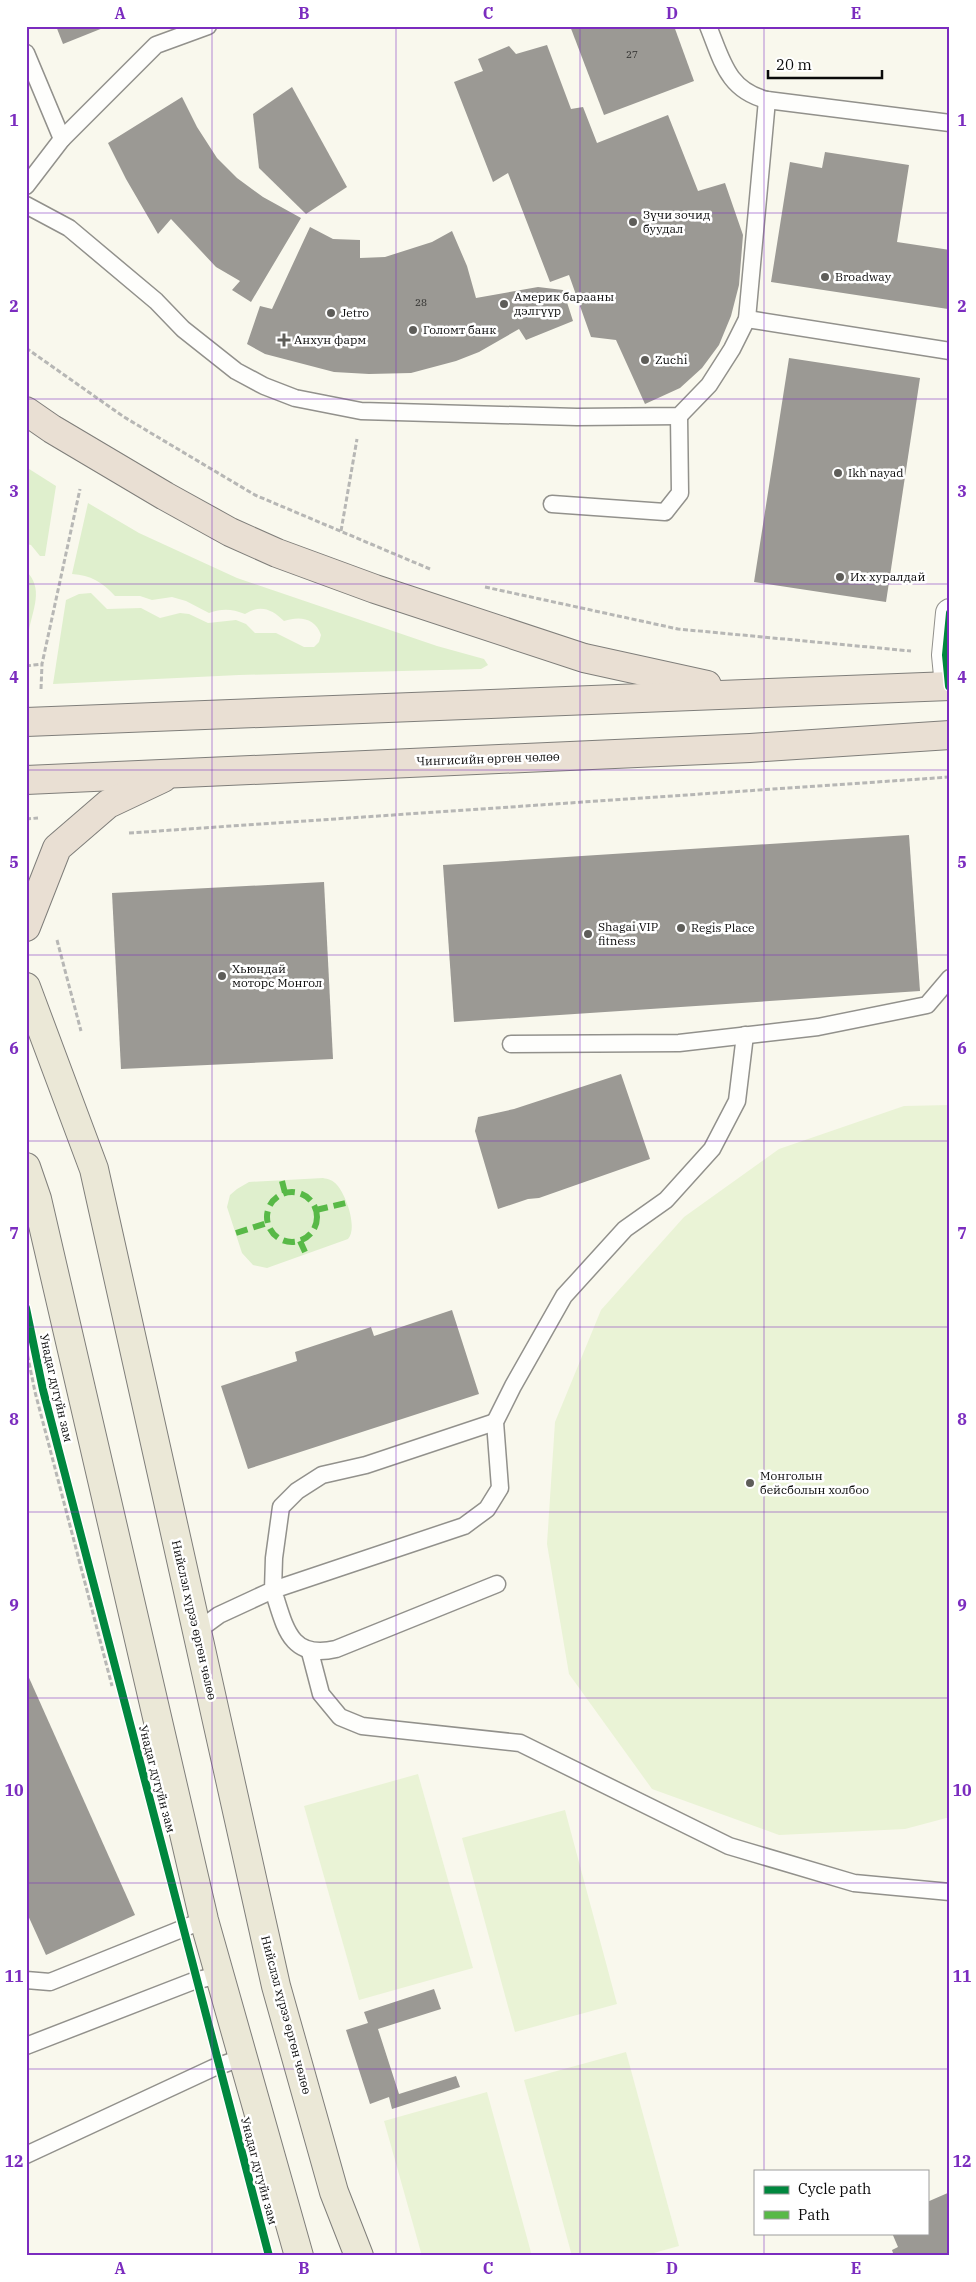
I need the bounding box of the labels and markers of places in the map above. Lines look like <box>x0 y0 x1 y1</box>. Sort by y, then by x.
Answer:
place label: Зүчи зочид буудал <box>643 207 710 236</box>
marker: Зүчи зочид буудал <box>627 216 639 228</box>
place label: Broadway <box>835 269 892 284</box>
marker: Broadway <box>819 271 831 283</box>
place label: Америк барааны дэлгүүр <box>514 289 614 318</box>
marker: Америк барааны дэлгүүр <box>498 298 510 310</box>
place label: Jetro <box>341 305 369 320</box>
marker: Jetro <box>325 307 337 319</box>
place label: Голомт банк <box>423 322 496 337</box>
marker: Голомт банк <box>407 324 419 336</box>
place label: Анхун фарм <box>294 332 366 347</box>
marker: Анхун фарм <box>278 334 290 346</box>
place label: Zuchi <box>655 352 688 367</box>
marker: Zuchi <box>639 354 651 366</box>
place label: Ikh nayad <box>848 465 904 480</box>
marker: Ikh nayad <box>832 467 844 479</box>
place label: Их хуралдай <box>850 569 925 584</box>
marker: Их хуралдай <box>834 571 846 583</box>
place label: Shagai VIP fitness <box>598 919 658 948</box>
place label: Regis Place <box>691 920 754 935</box>
marker: Regis Place <box>675 922 687 934</box>
marker: Shagai VIP fitness <box>582 928 594 940</box>
place label: Хьюндай моторс Монгол <box>232 961 322 990</box>
marker: Хьюндай моторс Монгол <box>216 970 228 982</box>
place label: Монголын бейсболын холбоо <box>760 1468 869 1497</box>
marker: Монголын бейсболын холбоо <box>744 1477 756 1489</box>

